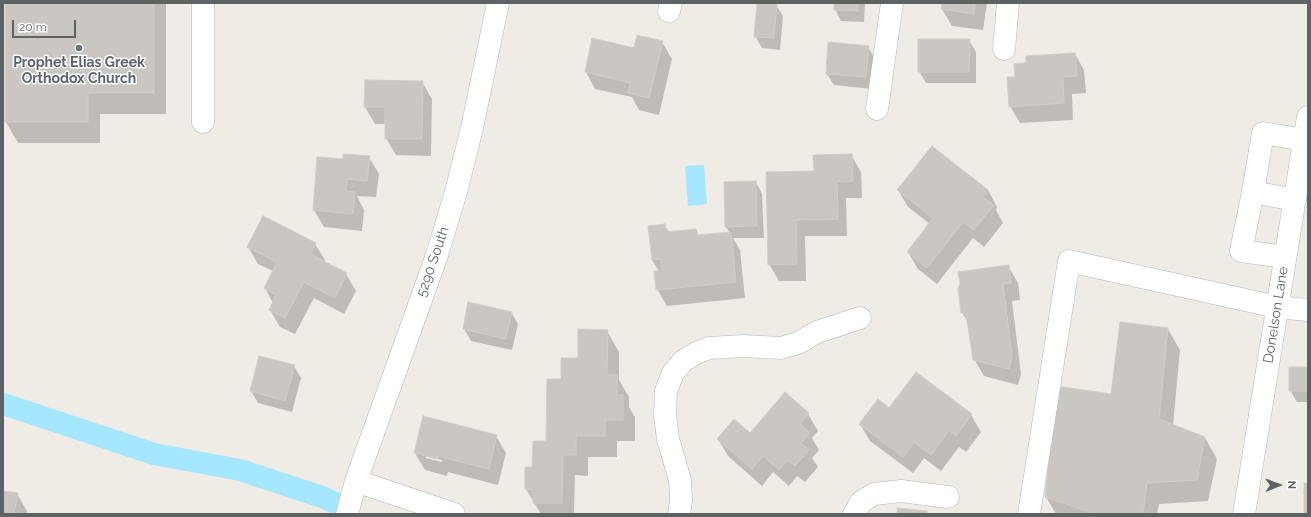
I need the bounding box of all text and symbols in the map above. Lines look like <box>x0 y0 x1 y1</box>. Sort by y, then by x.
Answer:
scale bar <box>14 12 78 38</box>
text: 20 m <box>19 20 47 34</box>
marker: Prophet Elias Greek Orthodox Church <box>74 43 84 53</box>
place label: Prophet Elias Greek Orthodox Church <box>13 55 145 88</box>
street label: 5290 South <box>413 225 453 299</box>
street label: Donelson Lane <box>1260 266 1292 364</box>
north arrow <box>1259 465 1299 505</box>
text: N <box>1285 480 1298 489</box>

